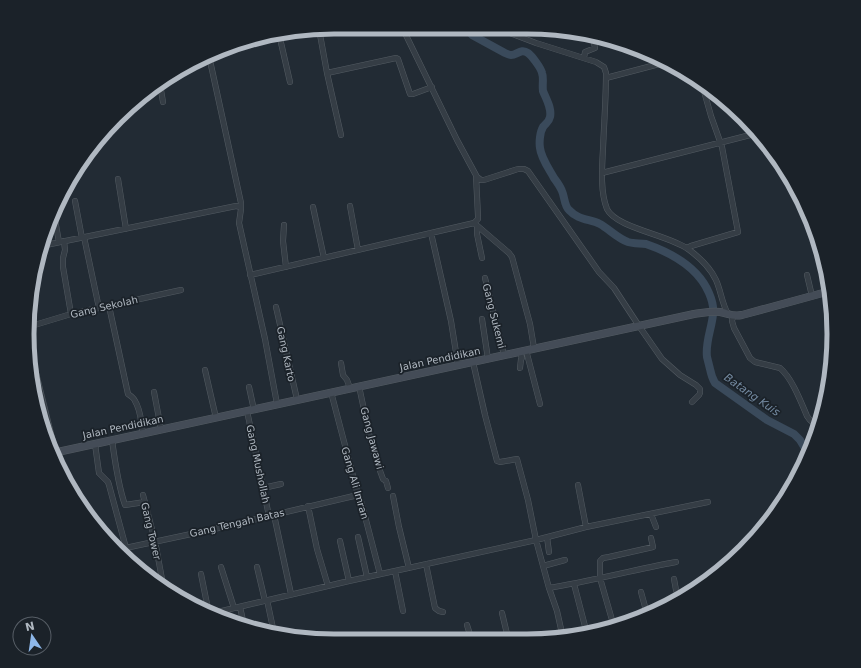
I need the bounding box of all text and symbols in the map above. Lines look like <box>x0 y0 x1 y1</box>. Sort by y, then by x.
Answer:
street label: Gang Sukemi <box>481 282 507 350</box>
street label: Gang Sekolah <box>69 294 139 320</box>
street label: Gang Karto <box>275 325 297 383</box>
street label: Jalan Pendidikan <box>398 345 481 373</box>
water label: Batang Kuis <box>721 371 783 419</box>
street label: Gang Jawawi <box>358 406 386 470</box>
street label: Jalan Pendidikan <box>81 413 164 441</box>
street label: Gang Mushollah <box>244 424 272 504</box>
street label: Gang Ali Imran <box>339 446 371 520</box>
street label: Gang Tower <box>139 501 163 562</box>
street label: Gang Tengah Batas <box>189 507 285 539</box>
north arrow <box>12 616 52 656</box>
text: N <box>24 619 36 634</box>

